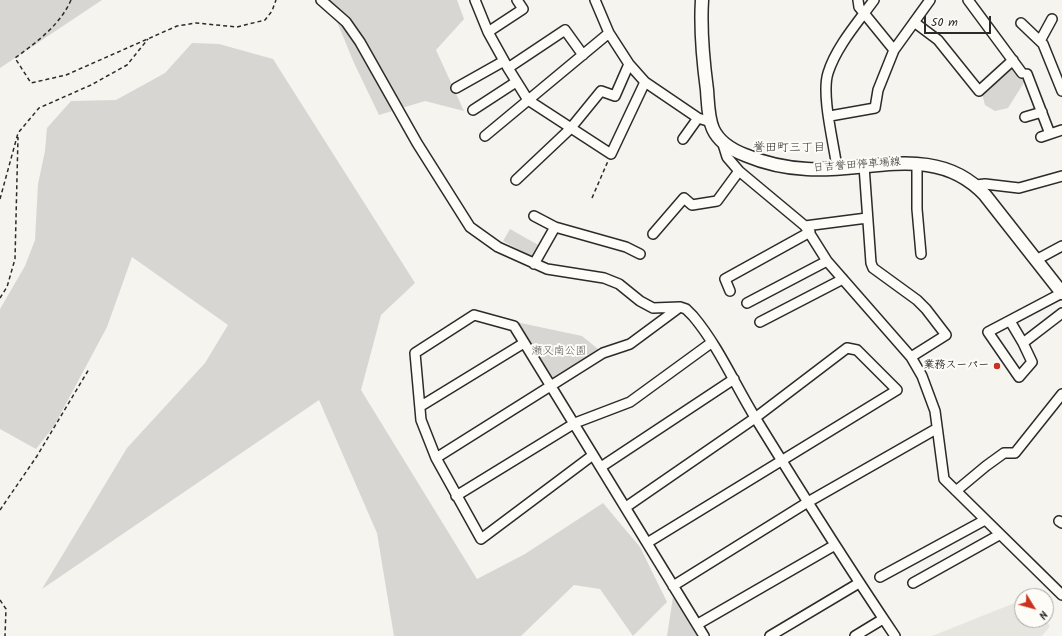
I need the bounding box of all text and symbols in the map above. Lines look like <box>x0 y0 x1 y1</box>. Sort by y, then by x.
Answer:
scale bar <box>926 8 993 34</box>
text: 50 m <box>931 13 958 32</box>
district label: 誉田町三丁目 <box>753 142 825 156</box>
street label: 日吉誉田停車場線 <box>813 156 901 176</box>
park label: 瀬又南公園 <box>532 345 586 359</box>
place label: 業務スーパー <box>923 359 989 373</box>
marker: 業務スーパー <box>992 361 1002 371</box>
north arrow <box>1014 588 1054 628</box>
text: N <box>1034 606 1052 623</box>

